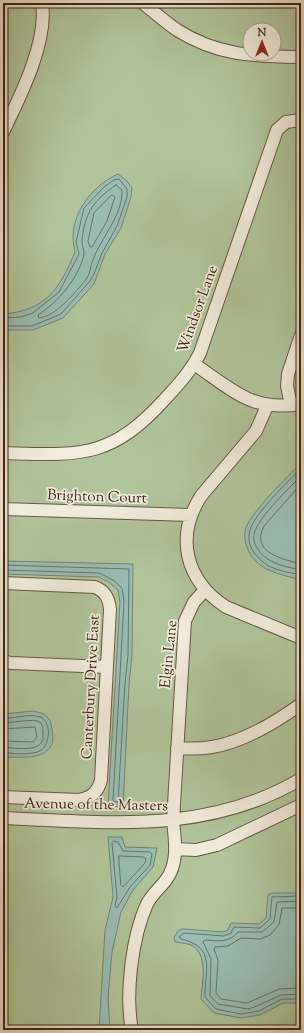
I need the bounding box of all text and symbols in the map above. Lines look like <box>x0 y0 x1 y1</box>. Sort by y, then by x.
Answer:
north arrow <box>242 22 282 62</box>
text: N <box>257 25 267 41</box>
street label: Windsor Lane <box>173 263 224 356</box>
street label: Brighton Court <box>47 485 147 510</box>
street label: Canterbury Drive East <box>77 614 106 760</box>
street label: Elgin Lane <box>155 619 184 689</box>
street label: Avenue of the Masters <box>24 794 168 817</box>

